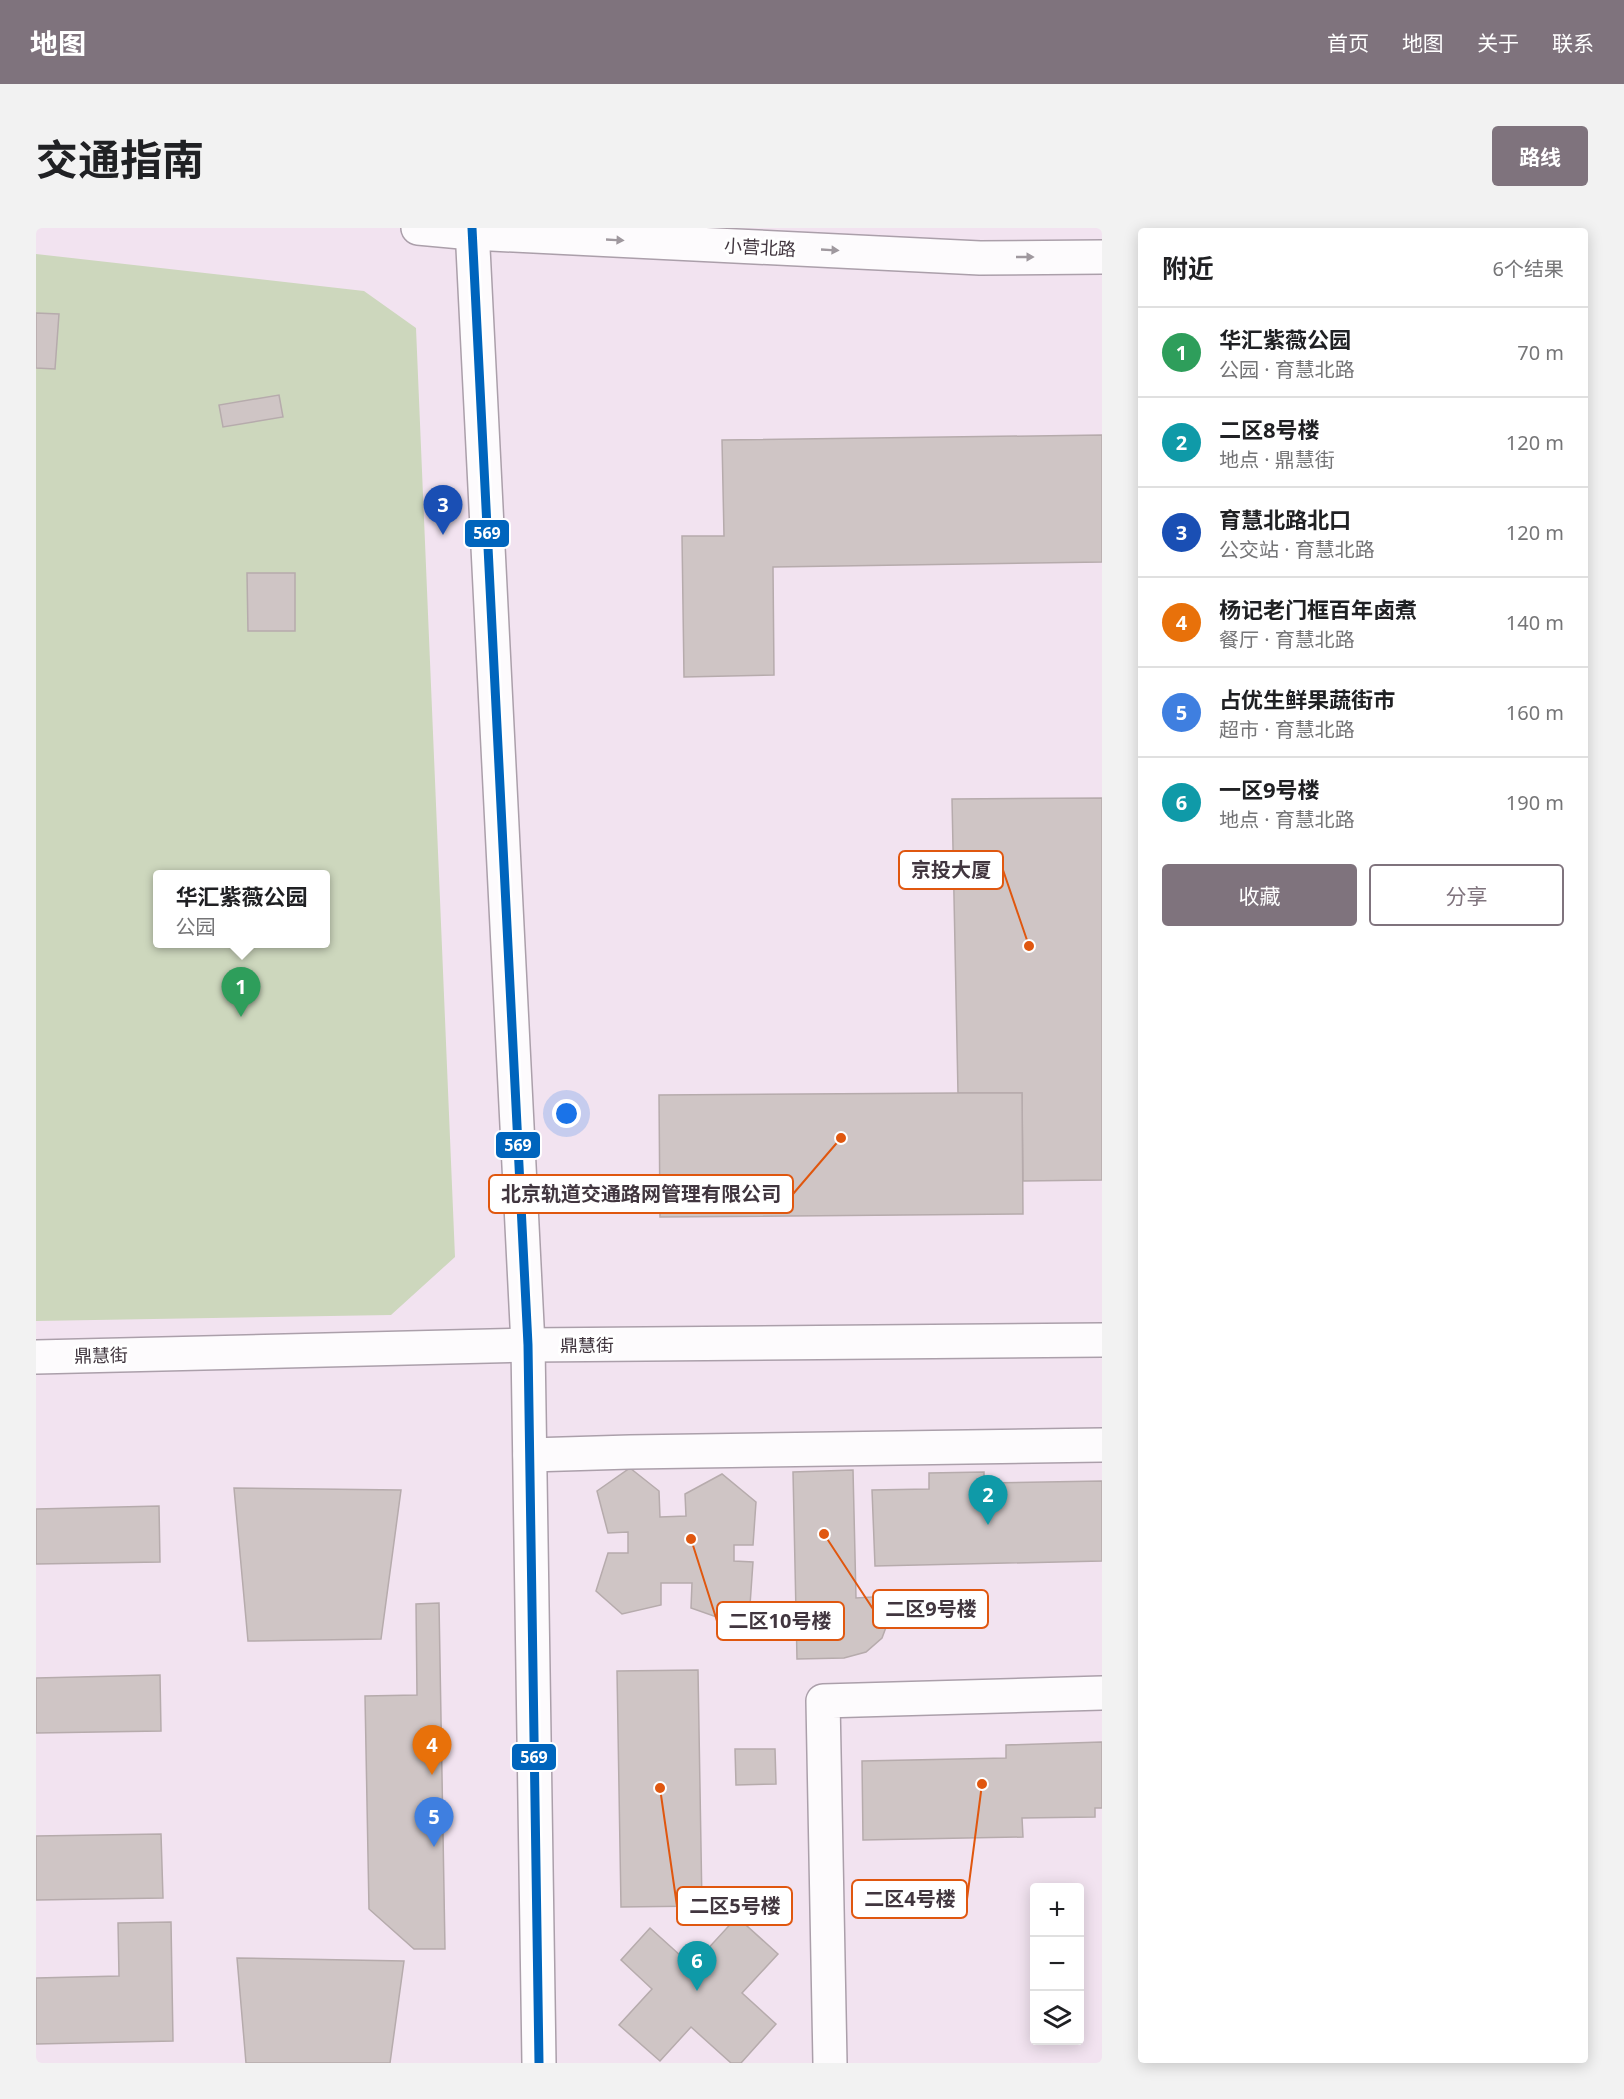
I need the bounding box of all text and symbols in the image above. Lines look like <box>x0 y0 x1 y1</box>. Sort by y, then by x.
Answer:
text: 地图 <box>30 24 86 62</box>
text: 首页 <box>1327 29 1369 57</box>
text: 地图 <box>1402 29 1444 57</box>
text: 关于 <box>1477 29 1519 57</box>
text: 联系 <box>1552 29 1594 57</box>
button: 路线 <box>1492 126 1588 186</box>
text: 交通指南 <box>36 130 204 187</box>
street label: 小营北路 <box>723 233 797 261</box>
one-way arrow <box>605 235 624 244</box>
one-way arrow <box>821 246 840 255</box>
text: 附近 <box>1162 250 1214 286</box>
one-way arrow <box>1016 252 1035 262</box>
text: 6个结果 <box>1493 255 1564 282</box>
text: 华汇紫薇公园 <box>1219 324 1351 354</box>
text: 1 <box>1176 339 1187 366</box>
text: 70 m <box>1517 339 1564 366</box>
text: 公园 · 育慧北路 <box>1219 356 1355 383</box>
text: 二区8号楼 <box>1219 414 1320 444</box>
text: 2 <box>1176 429 1187 456</box>
text: 120 m <box>1506 429 1564 456</box>
text: 地点 · 鼎慧街 <box>1219 446 1335 473</box>
pin: 3 <box>424 486 462 535</box>
text: 育慧北路北口 <box>1219 504 1351 534</box>
line badge: 569 <box>464 519 510 548</box>
text: 3 <box>1176 519 1187 546</box>
text: 120 m <box>1506 519 1564 546</box>
text: 569 <box>473 522 501 544</box>
text: 公交站 · 育慧北路 <box>1219 536 1375 563</box>
text: 杨记老门框百年卤煮 <box>1219 594 1417 624</box>
text: 4 <box>1176 609 1187 636</box>
text: 140 m <box>1506 609 1564 636</box>
text: 餐厅 · 育慧北路 <box>1219 626 1355 653</box>
text: 占优生鲜果蔬街市 <box>1219 684 1395 714</box>
text: 5 <box>1176 699 1187 726</box>
text: 160 m <box>1506 699 1564 726</box>
text: 超市 · 育慧北路 <box>1219 716 1355 743</box>
text: 一区9号楼 <box>1219 774 1320 804</box>
text: 6 <box>1176 789 1187 816</box>
text: 190 m <box>1506 789 1564 816</box>
text: 地点 · 育慧北路 <box>1219 806 1355 833</box>
callout: 京投大厦 <box>899 851 1003 889</box>
text: 京投大厦 <box>911 856 991 883</box>
button: 收藏 <box>1162 864 1357 926</box>
button: 分享 <box>1369 864 1564 926</box>
popup <box>153 870 330 948</box>
text: 华汇紫薇公园 <box>175 881 308 911</box>
text: 公园 <box>175 913 215 940</box>
pin: 1 <box>222 968 260 1017</box>
your location <box>552 1099 581 1128</box>
line badge: 569 <box>495 1131 541 1159</box>
text: 569 <box>504 1134 532 1156</box>
callout: 北京轨道交通路网管理有限公司 <box>489 1175 793 1213</box>
text: 北京轨道交通路网管理有限公司 <box>501 1180 781 1207</box>
street label: 鼎慧街 <box>560 1333 614 1357</box>
street label: 鼎慧街 <box>74 1343 128 1367</box>
pin: 2 <box>968 1476 1008 1525</box>
callout: 二区9号楼 <box>873 1590 988 1628</box>
text: 二区9号楼 <box>885 1595 977 1622</box>
callout: 二区10号楼 <box>717 1602 844 1640</box>
text: 二区10号楼 <box>729 1607 831 1634</box>
pin: 4 <box>412 1726 452 1775</box>
line badge: 569 <box>511 1743 557 1771</box>
text: 569 <box>520 1746 548 1768</box>
pin: 5 <box>414 1798 454 1847</box>
callout: 二区4号楼 <box>852 1880 967 1918</box>
map controls <box>1030 1883 1084 2045</box>
button: + <box>1030 1883 1084 1937</box>
text: 二区4号楼 <box>864 1885 956 1912</box>
callout: 二区5号楼 <box>677 1887 792 1925</box>
text: 二区5号楼 <box>689 1892 781 1919</box>
button: − <box>1030 1937 1084 1991</box>
pin: 6 <box>678 1942 716 1991</box>
button: layers <box>1030 1991 1084 2045</box>

